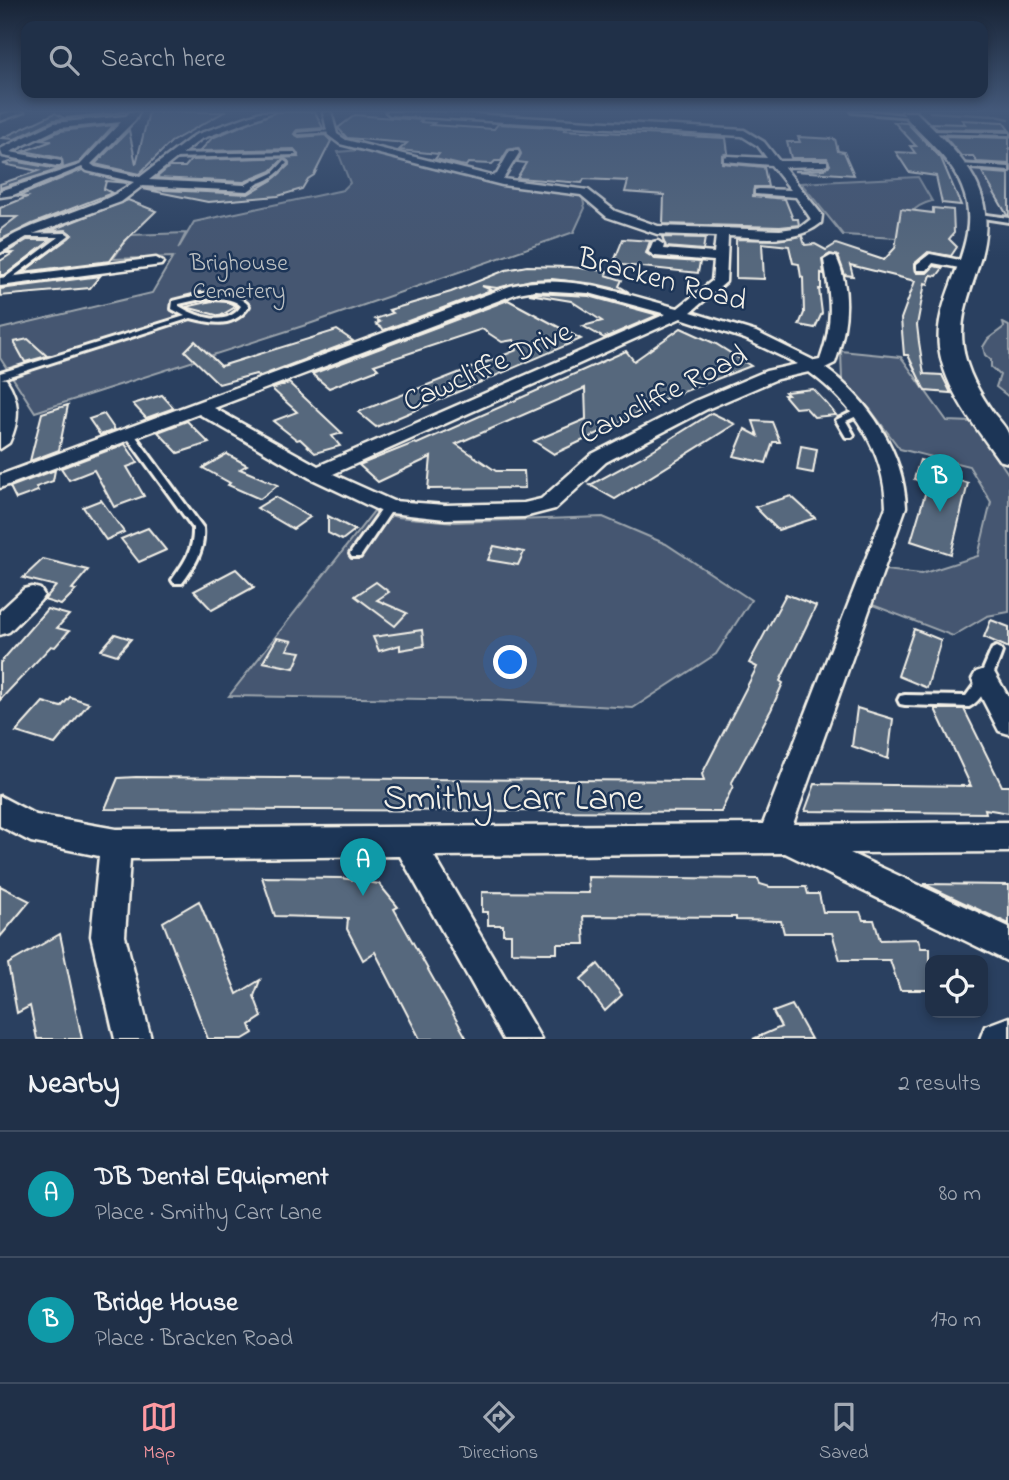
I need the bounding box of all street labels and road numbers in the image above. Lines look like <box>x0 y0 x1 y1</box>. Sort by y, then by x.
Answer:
street label: Bracken Road <box>572 237 751 325</box>
street label: Cawcliffe Drive <box>396 311 580 425</box>
street label: Cawcliffe Road <box>572 335 756 457</box>
street label: Smithy Carr Lane <box>383 773 643 827</box>

